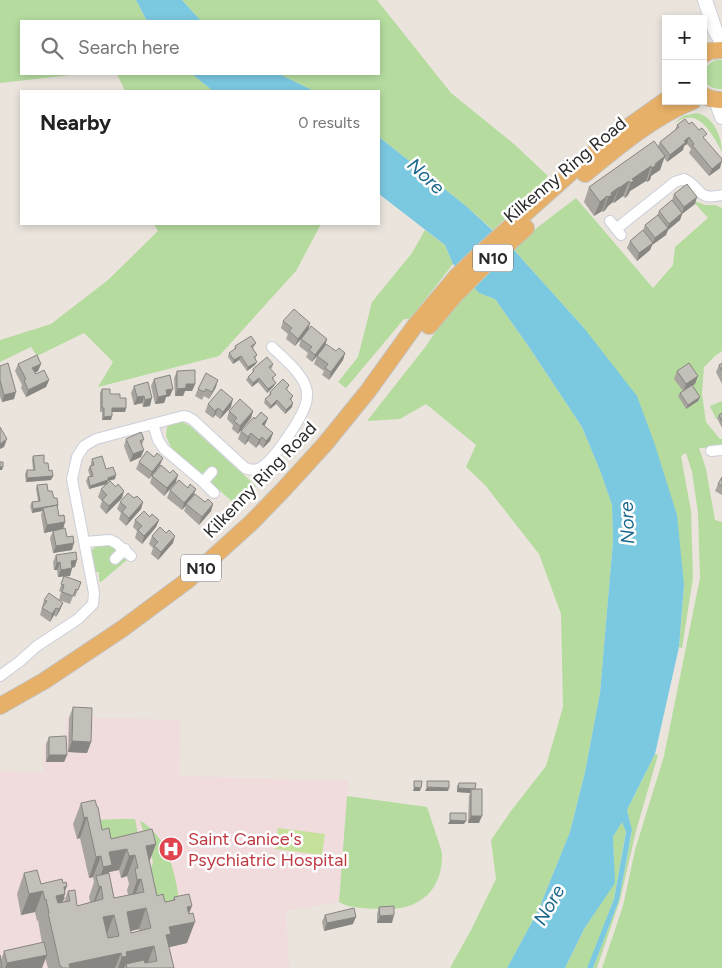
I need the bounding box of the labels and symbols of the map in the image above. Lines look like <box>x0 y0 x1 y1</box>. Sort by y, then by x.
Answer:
street label: Kilkenny Ring Road <box>499 112 631 228</box>
water label: Nore <box>403 153 450 199</box>
road number: N10 <box>473 244 513 272</box>
street label: Kilkenny Ring Road <box>199 417 321 543</box>
water label: Nore <box>615 501 639 545</box>
road number: N10 <box>181 554 221 582</box>
place label: Saint Canice's Psychiatric Hospital <box>188 828 347 871</box>
hospital icon: Saint Canice's Psychiatric Hospital <box>158 836 184 862</box>
water label: Nore <box>528 880 570 929</box>

